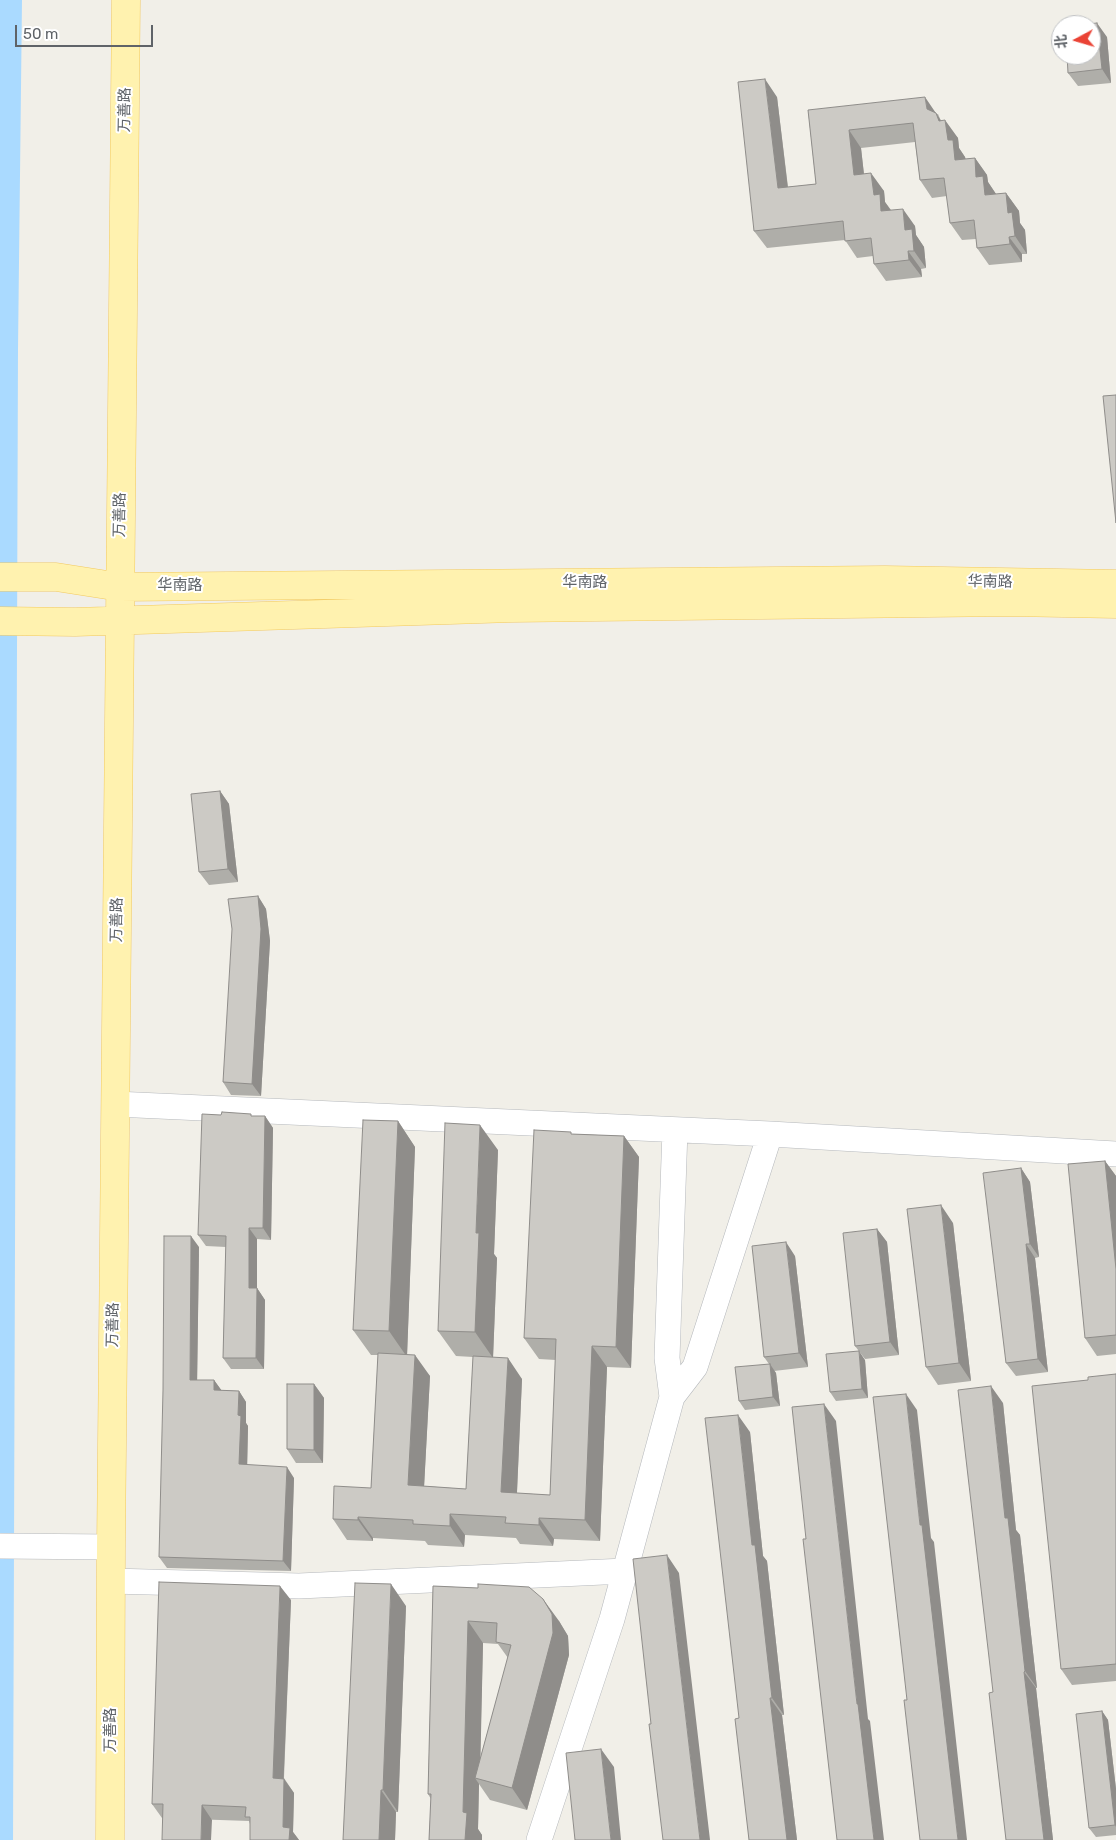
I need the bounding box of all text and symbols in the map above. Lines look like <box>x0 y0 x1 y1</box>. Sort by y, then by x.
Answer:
scale bar <box>18 15 155 47</box>
north arrow <box>1051 15 1101 65</box>
text: 50 m <box>23 25 58 43</box>
text: 北 <box>1052 34 1071 49</box>
street label: 万善路 <box>116 87 134 133</box>
street label: 万善路 <box>111 492 129 538</box>
street label: 华南路 <box>967 573 1013 591</box>
street label: 华南路 <box>563 574 607 592</box>
street label: 华南路 <box>158 577 202 595</box>
street label: 万善路 <box>108 897 126 943</box>
street label: 万善路 <box>104 1302 122 1348</box>
street label: 万善路 <box>102 1708 120 1752</box>

